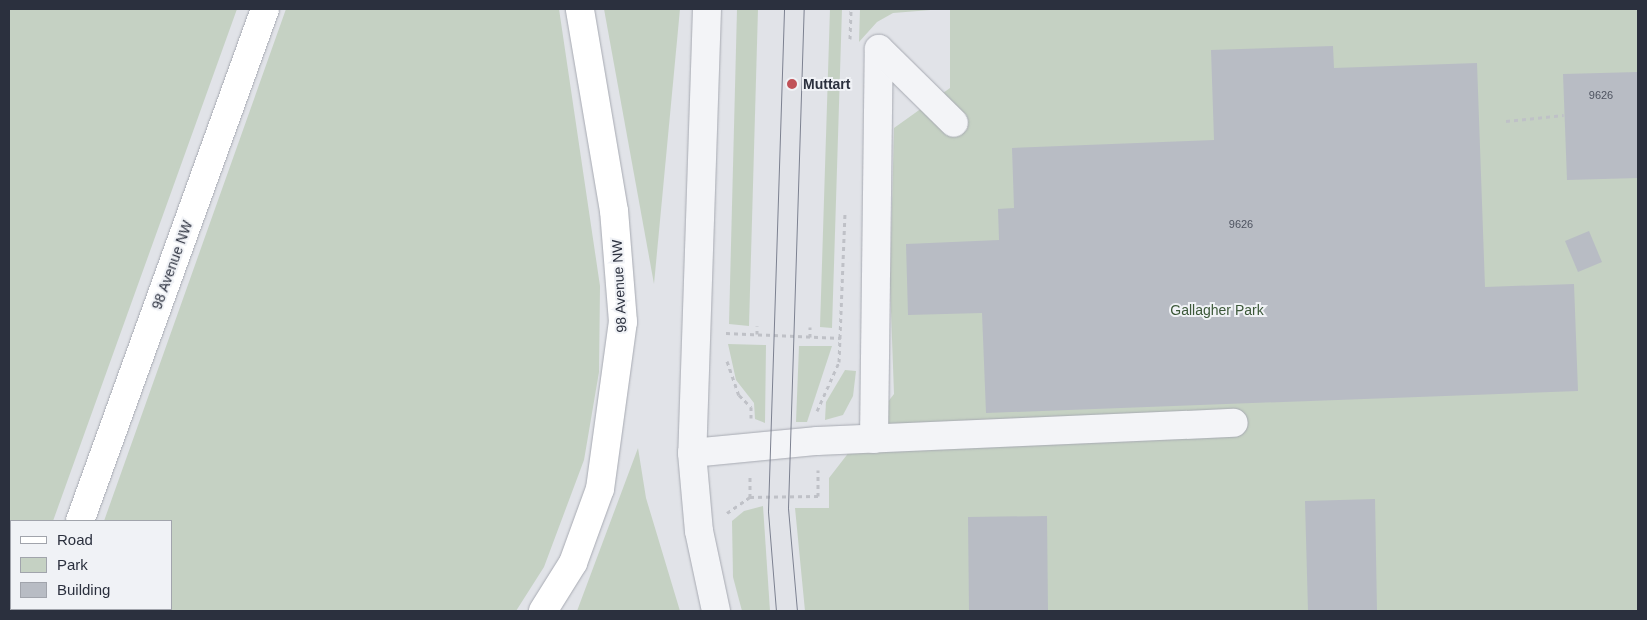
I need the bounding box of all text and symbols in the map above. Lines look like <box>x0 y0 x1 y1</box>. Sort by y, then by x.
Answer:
place label: Muttart <box>803 76 850 92</box>
marker: Muttart <box>785 77 799 91</box>
house number: 9626 <box>1589 88 1613 102</box>
house number: 9626 <box>1229 217 1253 231</box>
street label: 98 Avenue NW <box>148 218 196 312</box>
street label: 98 Avenue NW <box>608 239 630 333</box>
park label: Gallagher Park <box>1170 302 1264 318</box>
legend <box>10 520 172 610</box>
text: Road <box>57 531 93 548</box>
text: Park <box>57 556 88 573</box>
text: Building <box>57 581 110 598</box>

